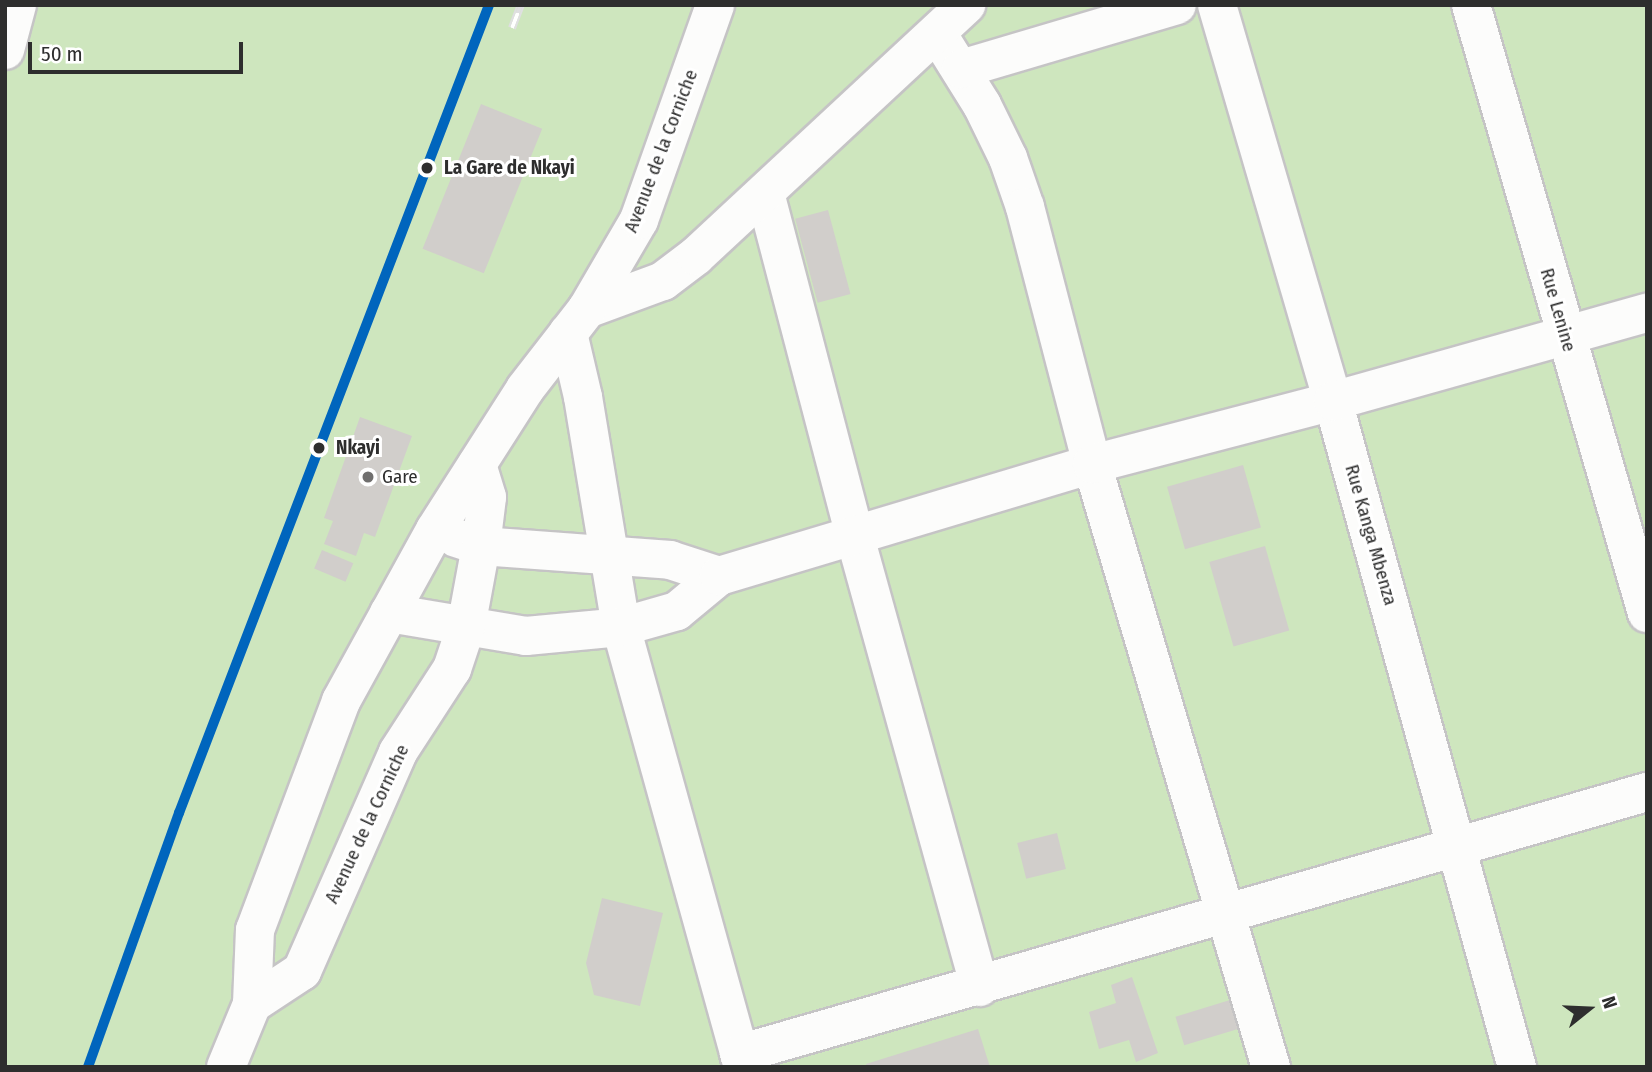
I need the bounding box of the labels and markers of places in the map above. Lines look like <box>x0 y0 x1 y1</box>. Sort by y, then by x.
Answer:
marker: La Gare de Nkayi <box>416 157 438 179</box>
place label: La Gare de Nkayi <box>444 157 575 179</box>
marker: Nkayi <box>308 437 330 459</box>
place label: Nkayi <box>336 437 380 459</box>
place label: Gare <box>382 466 418 488</box>
marker: Gare <box>360 469 376 485</box>

